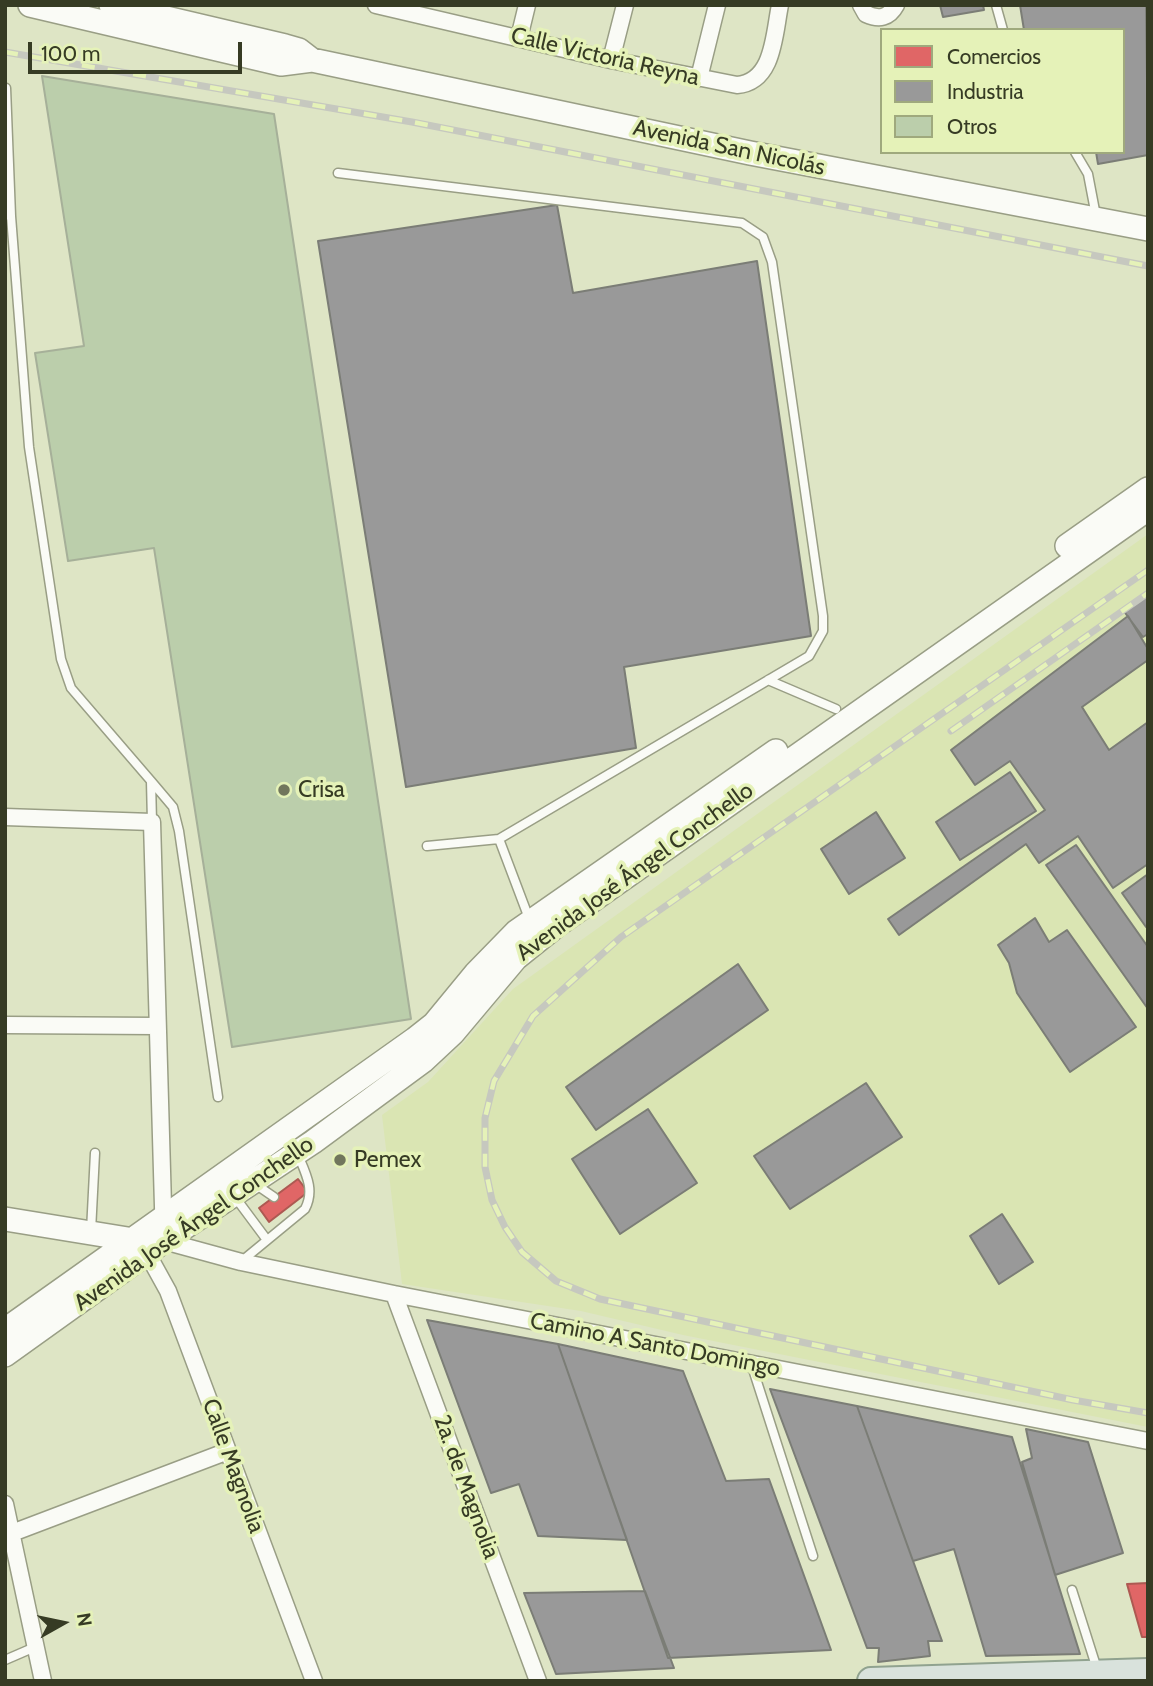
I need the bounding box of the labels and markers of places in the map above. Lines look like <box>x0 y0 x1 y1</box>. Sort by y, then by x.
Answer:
place label: Crisa <box>298 776 345 804</box>
marker: Crisa <box>276 782 292 798</box>
place label: Pemex <box>354 1146 421 1174</box>
marker: Pemex <box>332 1152 348 1168</box>

